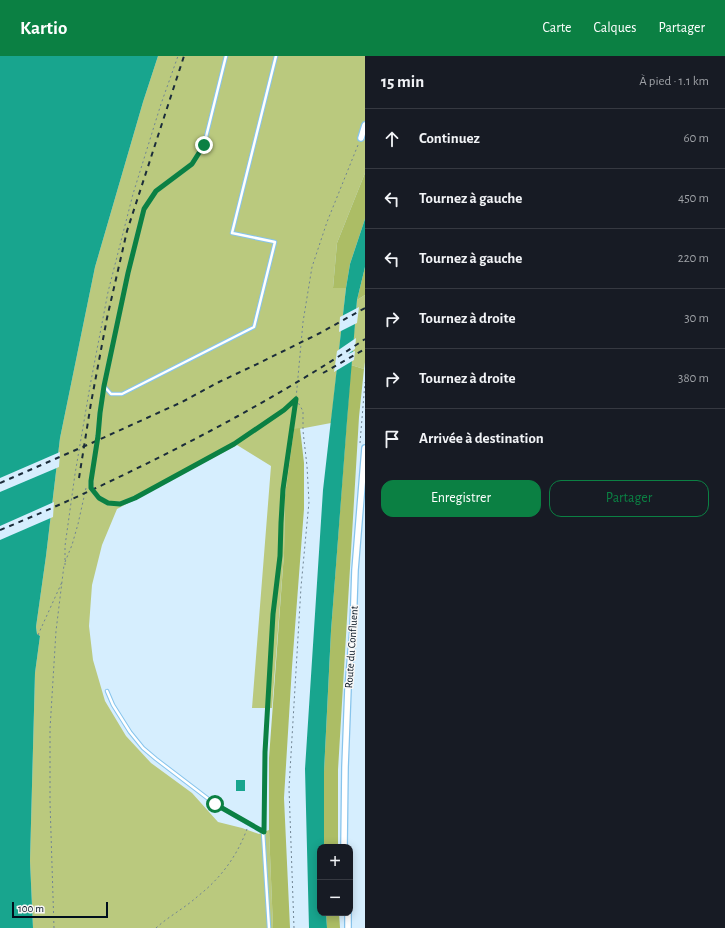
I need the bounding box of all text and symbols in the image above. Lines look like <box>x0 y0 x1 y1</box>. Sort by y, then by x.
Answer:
text: Kartio <box>20 19 67 38</box>
text: Carte <box>543 21 571 35</box>
text: Calques <box>593 21 637 35</box>
text: Partager <box>659 21 705 35</box>
text: 15 min <box>381 73 424 90</box>
text: À pied · 1.1 km <box>639 75 709 88</box>
icon: ahead <box>381 128 403 150</box>
text: Continuez <box>419 131 480 146</box>
text: 60 m <box>683 132 709 145</box>
route end <box>195 136 213 154</box>
icon: left <box>381 188 403 210</box>
text: Tournez à gauche <box>419 191 522 206</box>
text: 450 m <box>678 192 709 205</box>
icon: left <box>381 248 403 270</box>
text: Tournez à gauche <box>419 251 522 266</box>
text: 220 m <box>678 252 709 265</box>
icon: right <box>381 308 403 330</box>
text: Tournez à droite <box>419 311 516 326</box>
text: 30 m <box>684 312 709 325</box>
icon: right <box>381 368 403 390</box>
text: Tournez à droite <box>419 371 516 386</box>
text: 380 m <box>678 372 709 385</box>
icon: arrive <box>381 428 403 450</box>
text: Arrivée à destination <box>419 431 544 446</box>
button: Enregistrer <box>381 480 541 517</box>
button: Partager <box>549 480 709 517</box>
street label: Route du Confluent <box>343 605 360 689</box>
route start <box>206 795 224 813</box>
map controls <box>317 844 353 916</box>
button: + <box>317 844 353 880</box>
button: − <box>317 880 353 916</box>
scale bar <box>12 900 108 919</box>
text: 100 m <box>18 903 44 914</box>

